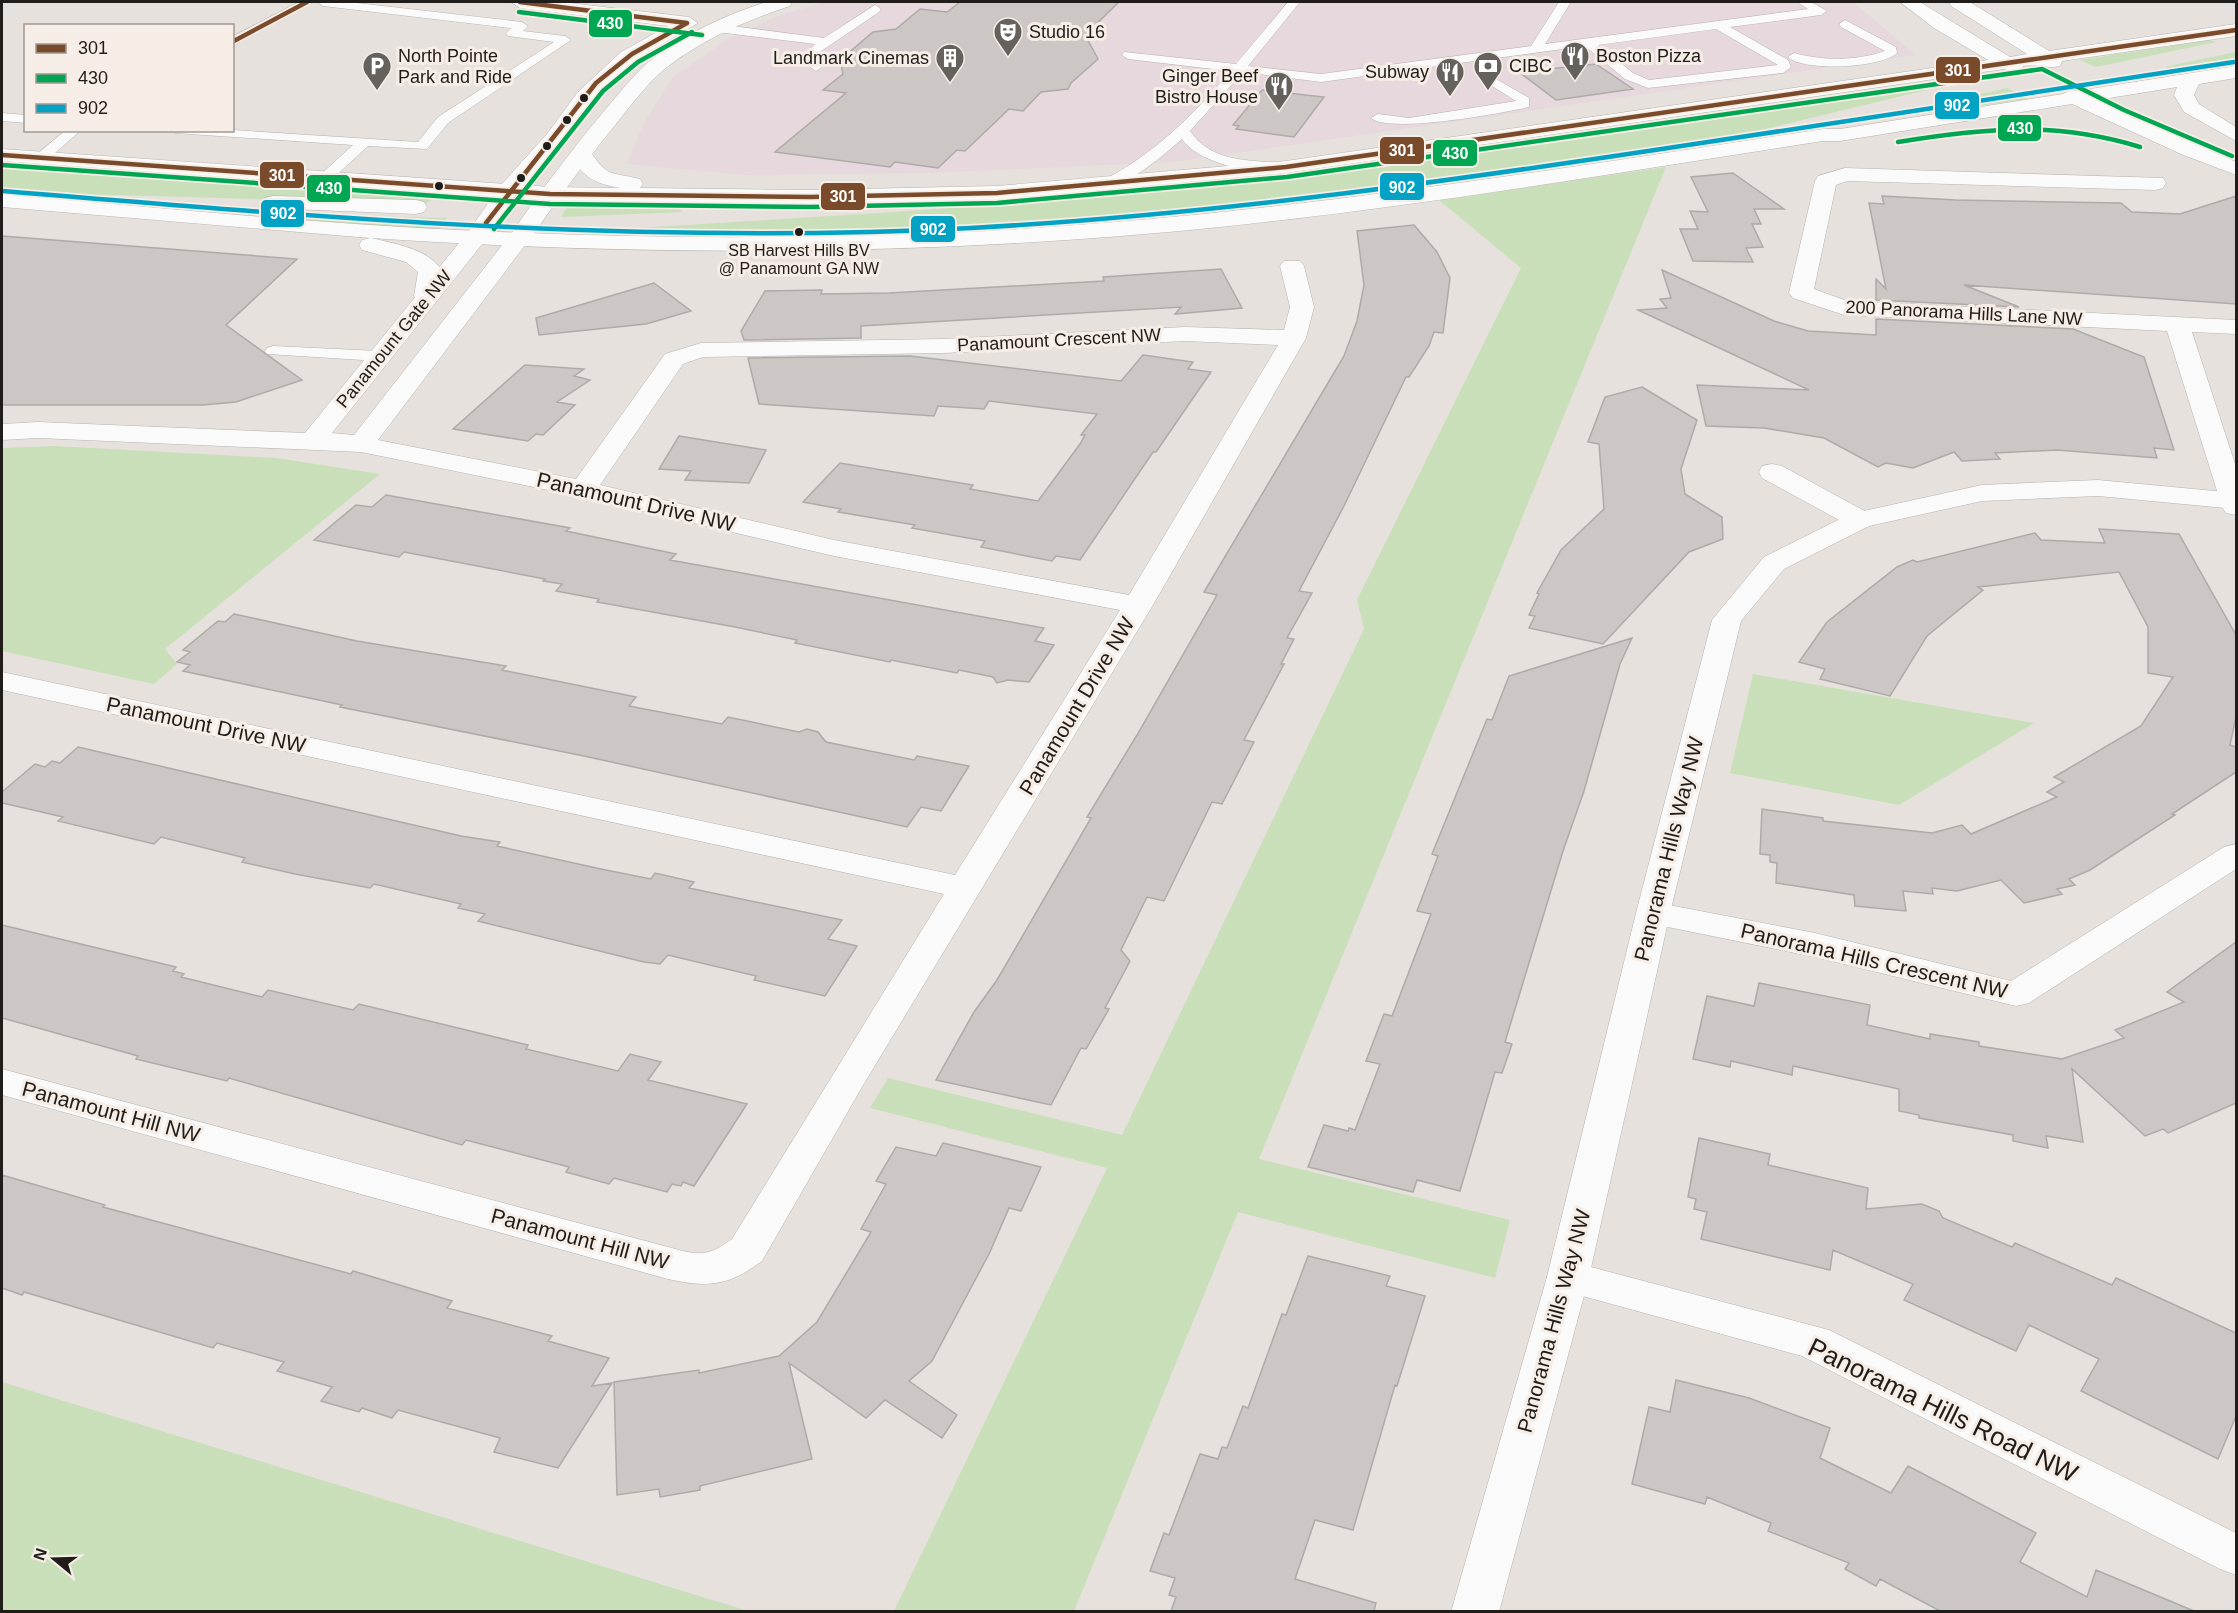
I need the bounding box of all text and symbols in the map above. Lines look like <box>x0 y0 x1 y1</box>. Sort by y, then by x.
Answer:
line badge: 430 <box>588 9 633 38</box>
text: 430 <box>597 15 623 32</box>
theatre icon: Studio 16 <box>992 16 1024 58</box>
place label: Studio 16 <box>1029 22 1105 42</box>
legend <box>24 24 234 132</box>
text: 301 <box>78 38 108 58</box>
restaurant icon: Boston Pizza <box>1559 40 1591 82</box>
building icon: Landmark Cinemas <box>934 42 966 84</box>
place label: North Pointe Park and Ride <box>398 46 512 87</box>
place label: Boston Pizza <box>1596 46 1702 66</box>
place label: Landmark Cinemas <box>773 48 929 68</box>
parking icon: North Pointe Park and Ride <box>361 50 393 92</box>
bank icon: CIBC <box>1472 50 1504 92</box>
restaurant icon: Subway <box>1434 56 1466 98</box>
place label: CIBC <box>1509 56 1552 76</box>
line badge: 301 <box>1935 56 1981 84</box>
place label: Subway <box>1365 62 1429 82</box>
text: 301 <box>1945 62 1971 79</box>
place label: Ginger Beef Bistro House <box>1155 66 1259 107</box>
text: 430 <box>78 68 108 88</box>
restaurant icon: Ginger Beef Bistro House <box>1263 70 1295 112</box>
line badge: 902 <box>1934 91 1980 120</box>
unlabelled marker <box>578 92 590 104</box>
text: 902 <box>1944 97 1970 114</box>
text: 902 <box>78 98 108 118</box>
unlabelled marker <box>561 114 573 126</box>
line badge: 430 <box>1997 114 2042 142</box>
text: 430 <box>2007 120 2033 137</box>
line badge: 301 <box>1379 136 1425 165</box>
line badge: 430 <box>1432 139 1478 167</box>
unlabelled marker <box>541 140 553 152</box>
text: 301 <box>1389 142 1415 159</box>
text: 430 <box>1442 145 1468 162</box>
line badge: 301 <box>259 161 305 189</box>
text: 301 <box>269 167 295 184</box>
unlabelled marker <box>515 172 527 184</box>
line badge: 902 <box>1379 172 1425 201</box>
line badge: 430 <box>306 174 351 203</box>
text: 902 <box>1389 179 1415 196</box>
text: 430 <box>316 180 342 197</box>
unlabelled marker <box>433 180 445 192</box>
line badge: 301 <box>820 182 866 211</box>
text: 301 <box>830 188 856 205</box>
line badge: 902 <box>260 199 305 228</box>
text: 902 <box>270 205 296 222</box>
line badge: 902 <box>910 215 956 243</box>
text: 902 <box>920 221 946 238</box>
marker: SB Harvest Hills BV @ Panamount GA NW <box>793 226 805 238</box>
place label: SB Harvest Hills BV @ Panamount GA NW <box>719 242 880 277</box>
street label: Panamount Gate NW <box>332 266 456 412</box>
street label: 200 Panorama Hills Lane NW <box>1845 297 2083 329</box>
street label: Panamount Crescent NW <box>957 325 1161 355</box>
street label: Panamount Drive NW <box>535 467 738 536</box>
street label: Panamount Drive NW <box>1014 613 1139 799</box>
street label: Panamount Drive NW <box>104 692 308 757</box>
street label: Panorama Hills Way NW <box>1630 734 1708 963</box>
street label: Panorama Hills Crescent NW <box>1738 919 2010 1002</box>
street label: Panamount Hill NW <box>20 1077 203 1146</box>
street label: Panamount Hill NW <box>489 1204 672 1273</box>
street label: Panorama Hills Way NW <box>1513 1207 1594 1435</box>
street label: Panorama Hills Road NW <box>1803 1332 2083 1489</box>
north arrow <box>24 1529 84 1589</box>
text: N <box>30 1546 50 1563</box>

